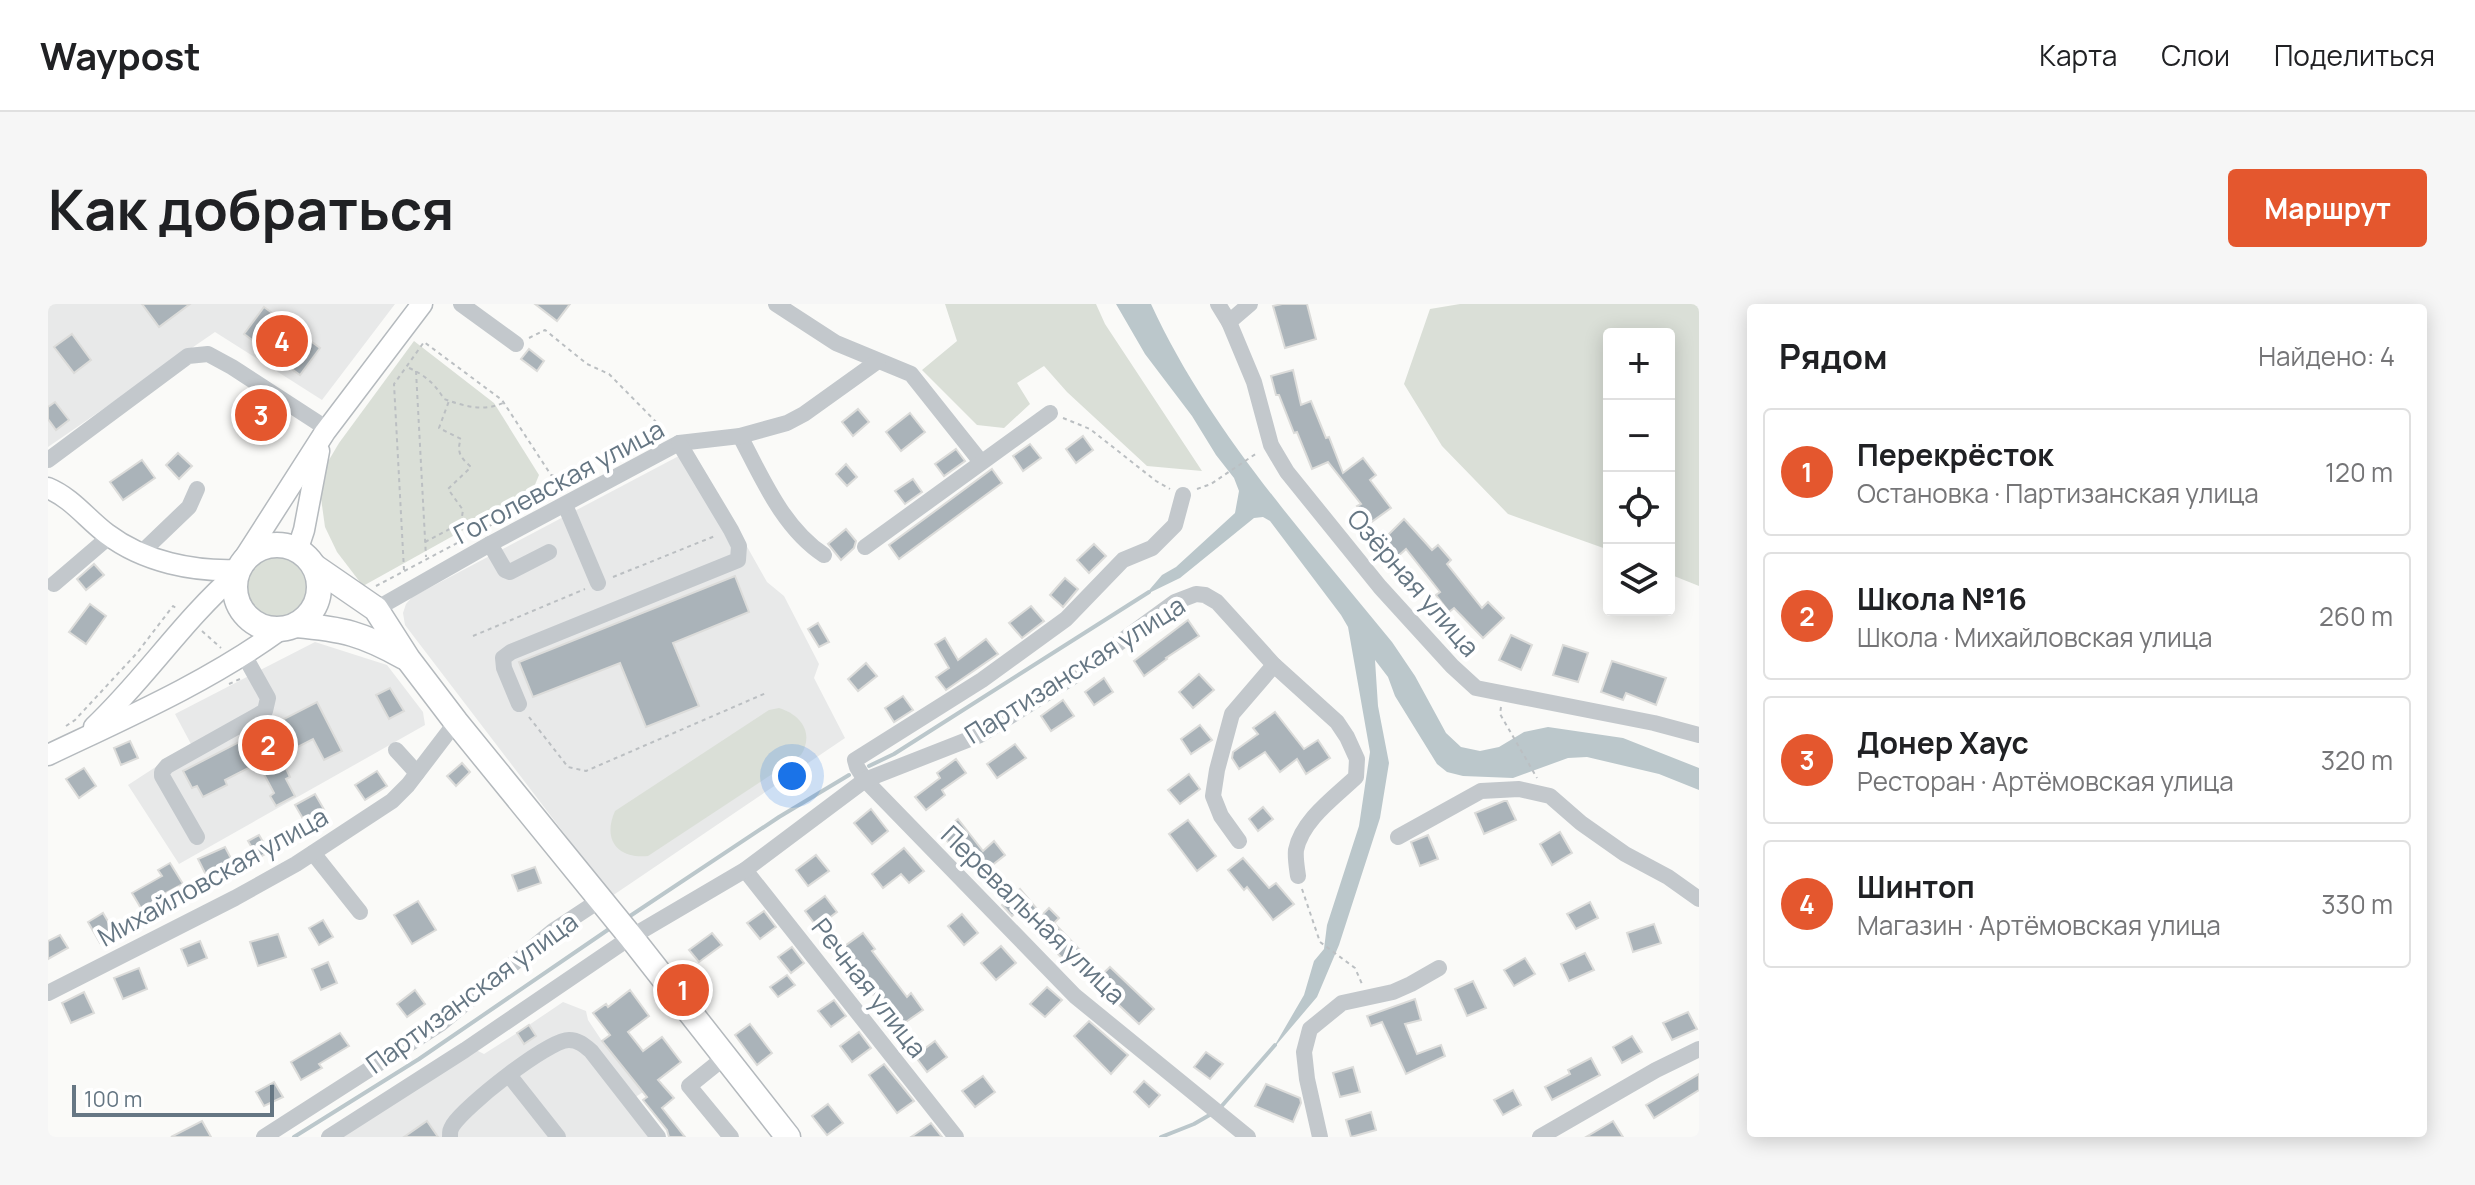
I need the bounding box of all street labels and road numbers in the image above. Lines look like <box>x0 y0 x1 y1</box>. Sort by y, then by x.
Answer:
street label: Гоголевская улица <box>447 411 670 552</box>
street label: Озёрная улица <box>1340 501 1488 664</box>
street label: Партизанская улица <box>957 587 1192 752</box>
street label: Михайловская улица <box>91 798 334 954</box>
street label: Перевальная улица <box>934 817 1134 1012</box>
street label: Партизанская улица <box>358 903 585 1081</box>
street label: Речная улица <box>804 910 936 1065</box>

